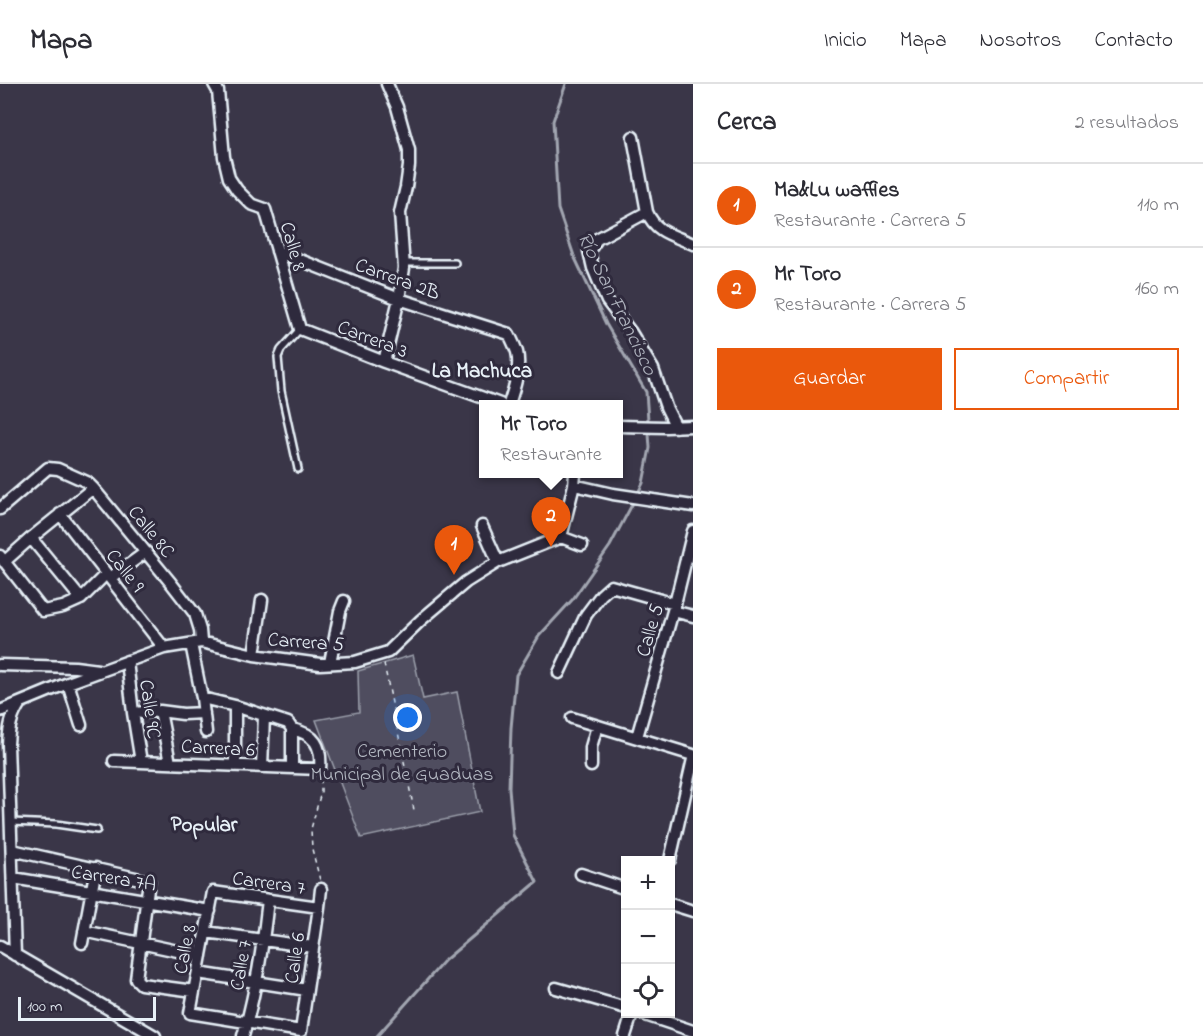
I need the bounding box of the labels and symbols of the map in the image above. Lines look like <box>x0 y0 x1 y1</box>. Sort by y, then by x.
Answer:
street label: Calle 8 <box>271 219 312 275</box>
water label: Río San Francisco <box>568 227 664 382</box>
street label: Carrera 2B <box>351 252 444 309</box>
street label: Carrera 3 <box>333 314 412 367</box>
district label: La Machuca <box>432 357 532 387</box>
pin: 2 <box>532 498 570 547</box>
street label: Calle 8C <box>120 500 181 565</box>
pin: 1 <box>434 526 474 575</box>
street label: Calle 9 <box>98 544 150 600</box>
street label: Calle 5 <box>630 601 673 661</box>
street label: Carrera 5 <box>267 626 345 661</box>
street label: Calle 9C <box>130 678 167 741</box>
your location <box>393 703 422 732</box>
street label: Carrera 6 <box>180 733 256 766</box>
park label: Cementerio Municipal de Guaduas <box>310 738 494 790</box>
district label: Popular <box>171 811 238 841</box>
street label: Carrera 7A <box>69 858 158 900</box>
street label: Carrera 7 <box>230 865 307 904</box>
street label: Calle 8 <box>167 922 205 977</box>
street label: Calle 6 <box>279 931 314 986</box>
street label: Calle 7 <box>224 938 261 993</box>
scale bar <box>18 994 156 1022</box>

